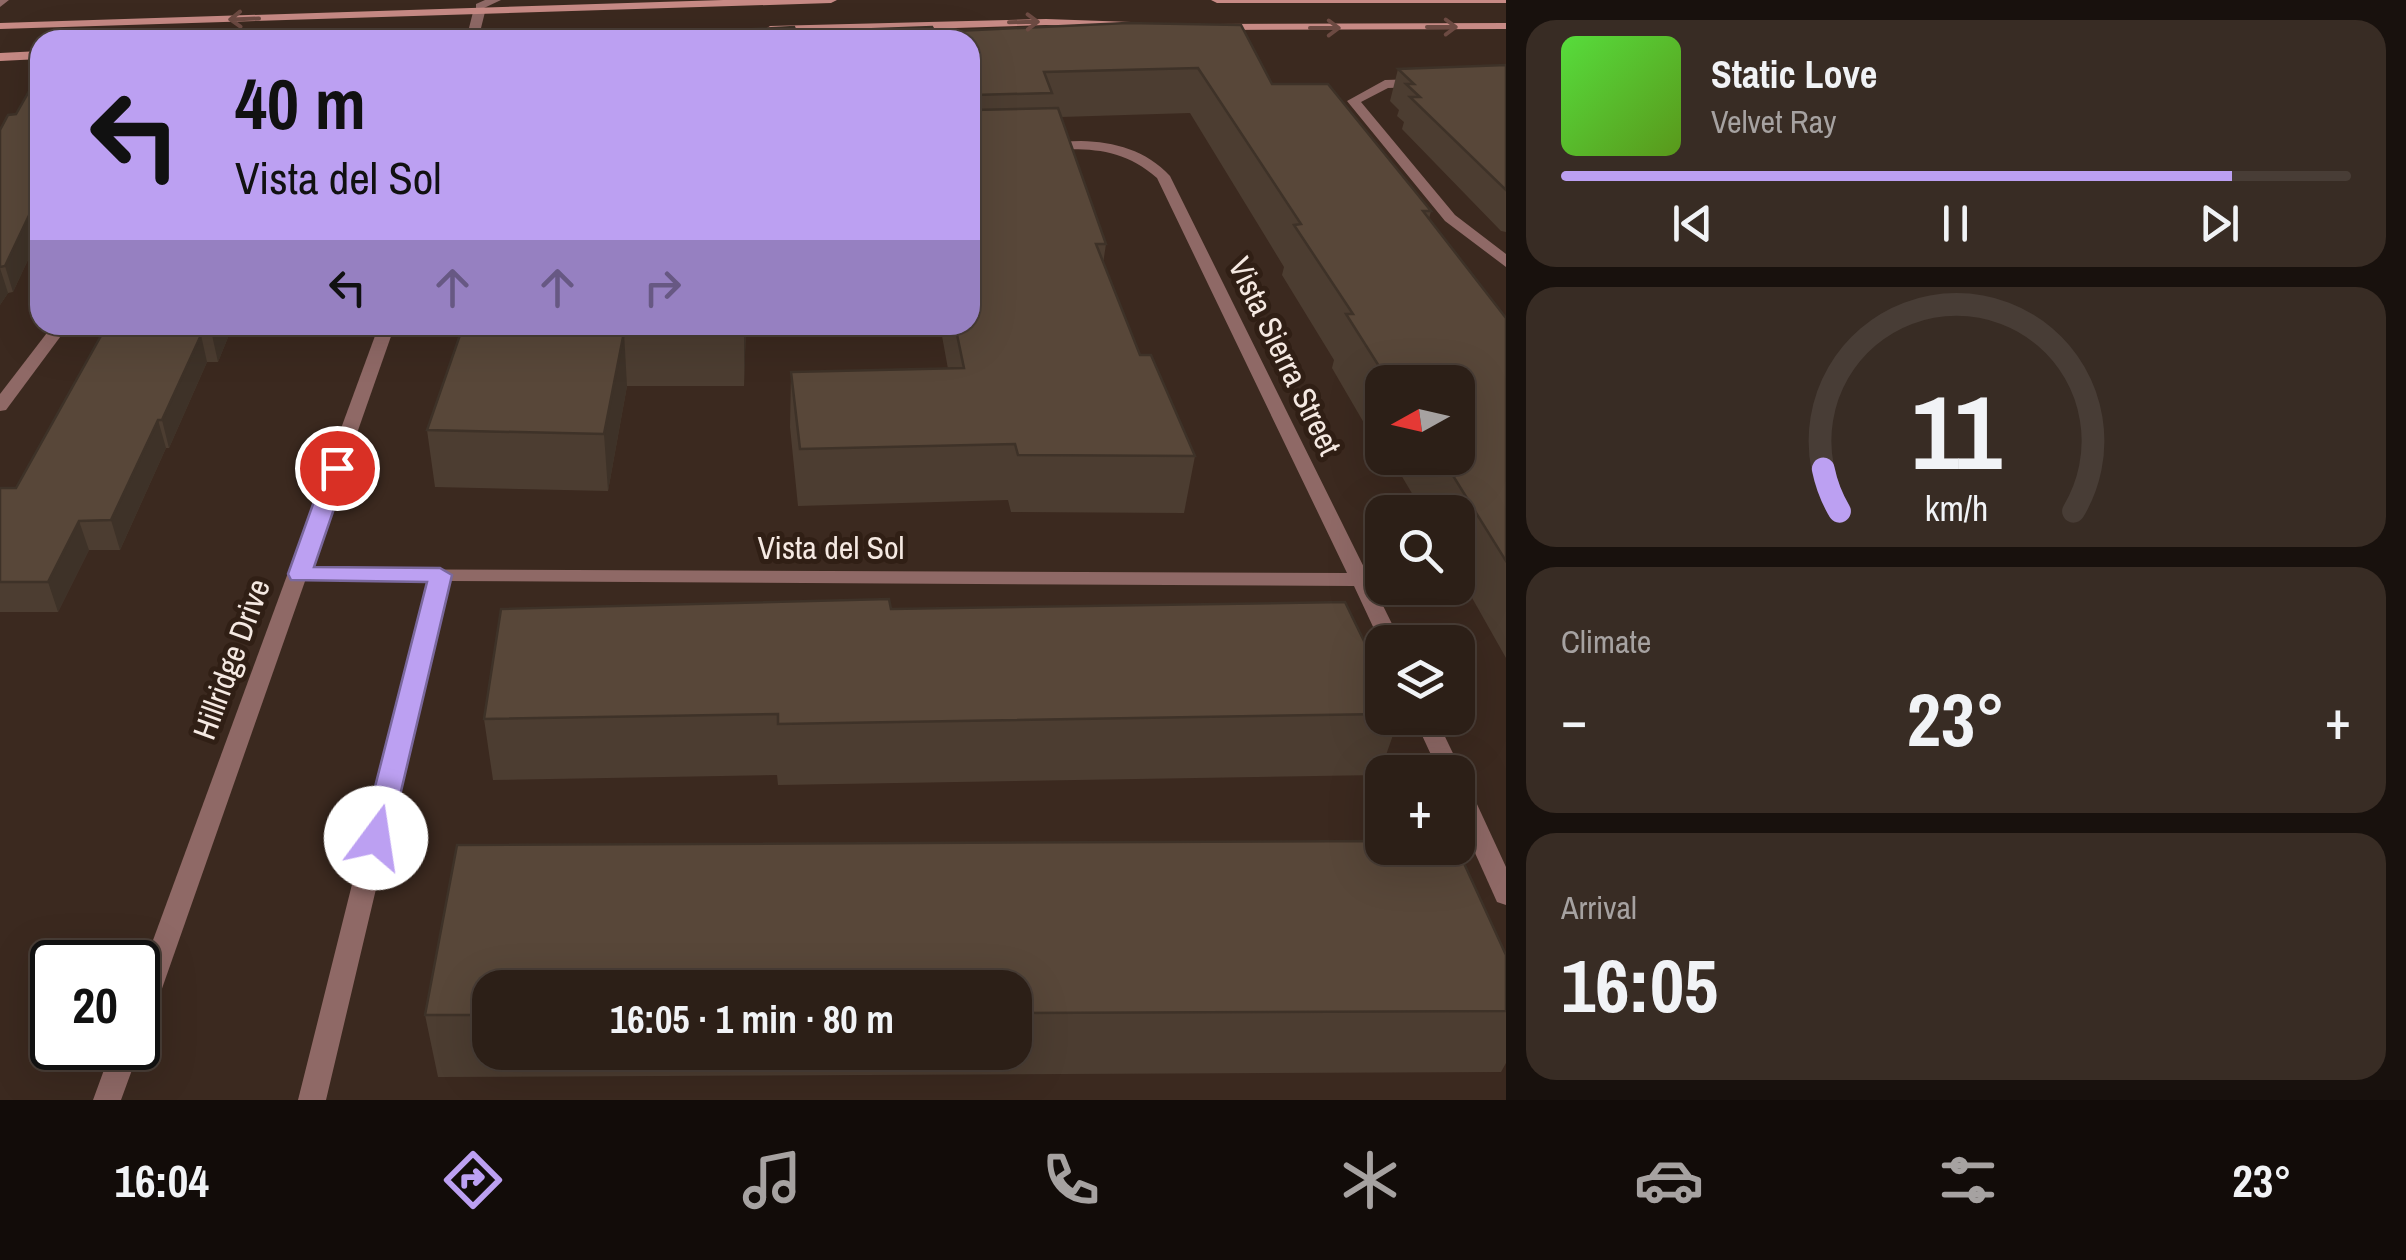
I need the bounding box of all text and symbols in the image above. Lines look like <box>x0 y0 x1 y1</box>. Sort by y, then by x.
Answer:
one-way arrow <box>229 9 261 28</box>
one-way arrow <box>1008 13 1040 32</box>
one-way arrow <box>1308 18 1341 38</box>
one-way arrow <box>1426 18 1458 36</box>
text: Static Love <box>1711 49 1877 100</box>
text: 40 m <box>235 57 366 151</box>
icon: left <box>70 70 200 200</box>
text: Velvet Ray <box>1711 100 1836 143</box>
text: Vista del Sol <box>235 147 442 208</box>
icon: previous <box>1665 196 1720 251</box>
icon: pause <box>1928 196 1983 251</box>
icon: next <box>2192 196 2247 251</box>
street label: Vista Sierra Street <box>1218 250 1352 462</box>
icon: left <box>320 260 375 315</box>
icon: ahead <box>425 260 480 315</box>
icon: ahead <box>530 260 585 315</box>
icon: right <box>635 260 690 315</box>
text: 11 <box>1911 361 2002 501</box>
north arrow <box>1365 365 1475 475</box>
map controls <box>1365 365 1475 865</box>
pin <box>295 426 380 511</box>
icon: arrive <box>310 441 365 496</box>
text: km/h <box>1924 484 1988 532</box>
button: search <box>1365 495 1475 605</box>
street label: Vista del Sol <box>758 526 904 569</box>
street label: Hillridge Drive <box>182 573 280 745</box>
text: Climate <box>1561 620 1651 663</box>
button: layers <box>1365 625 1475 735</box>
text: 23° <box>1907 668 2005 769</box>
text: − <box>1561 682 1587 756</box>
text: + <box>2325 682 2351 756</box>
button: + <box>1365 755 1475 865</box>
position arrow <box>324 786 428 890</box>
text: Arrival <box>1561 886 1637 929</box>
text: 16:05 <box>1561 934 1718 1035</box>
speed limit sign: 20 <box>30 940 160 1070</box>
text: 16:05 · 1 min · 80 m <box>610 994 894 1045</box>
icon: directions <box>438 1145 508 1215</box>
icon: music <box>737 1145 807 1215</box>
icon: phone <box>1036 1145 1106 1215</box>
icon: climate <box>1335 1145 1405 1215</box>
icon: car <box>1634 1145 1704 1215</box>
icon: filters <box>1933 1145 2003 1215</box>
text: 16:04 <box>115 1150 209 1211</box>
text: 23° <box>2232 1150 2291 1211</box>

